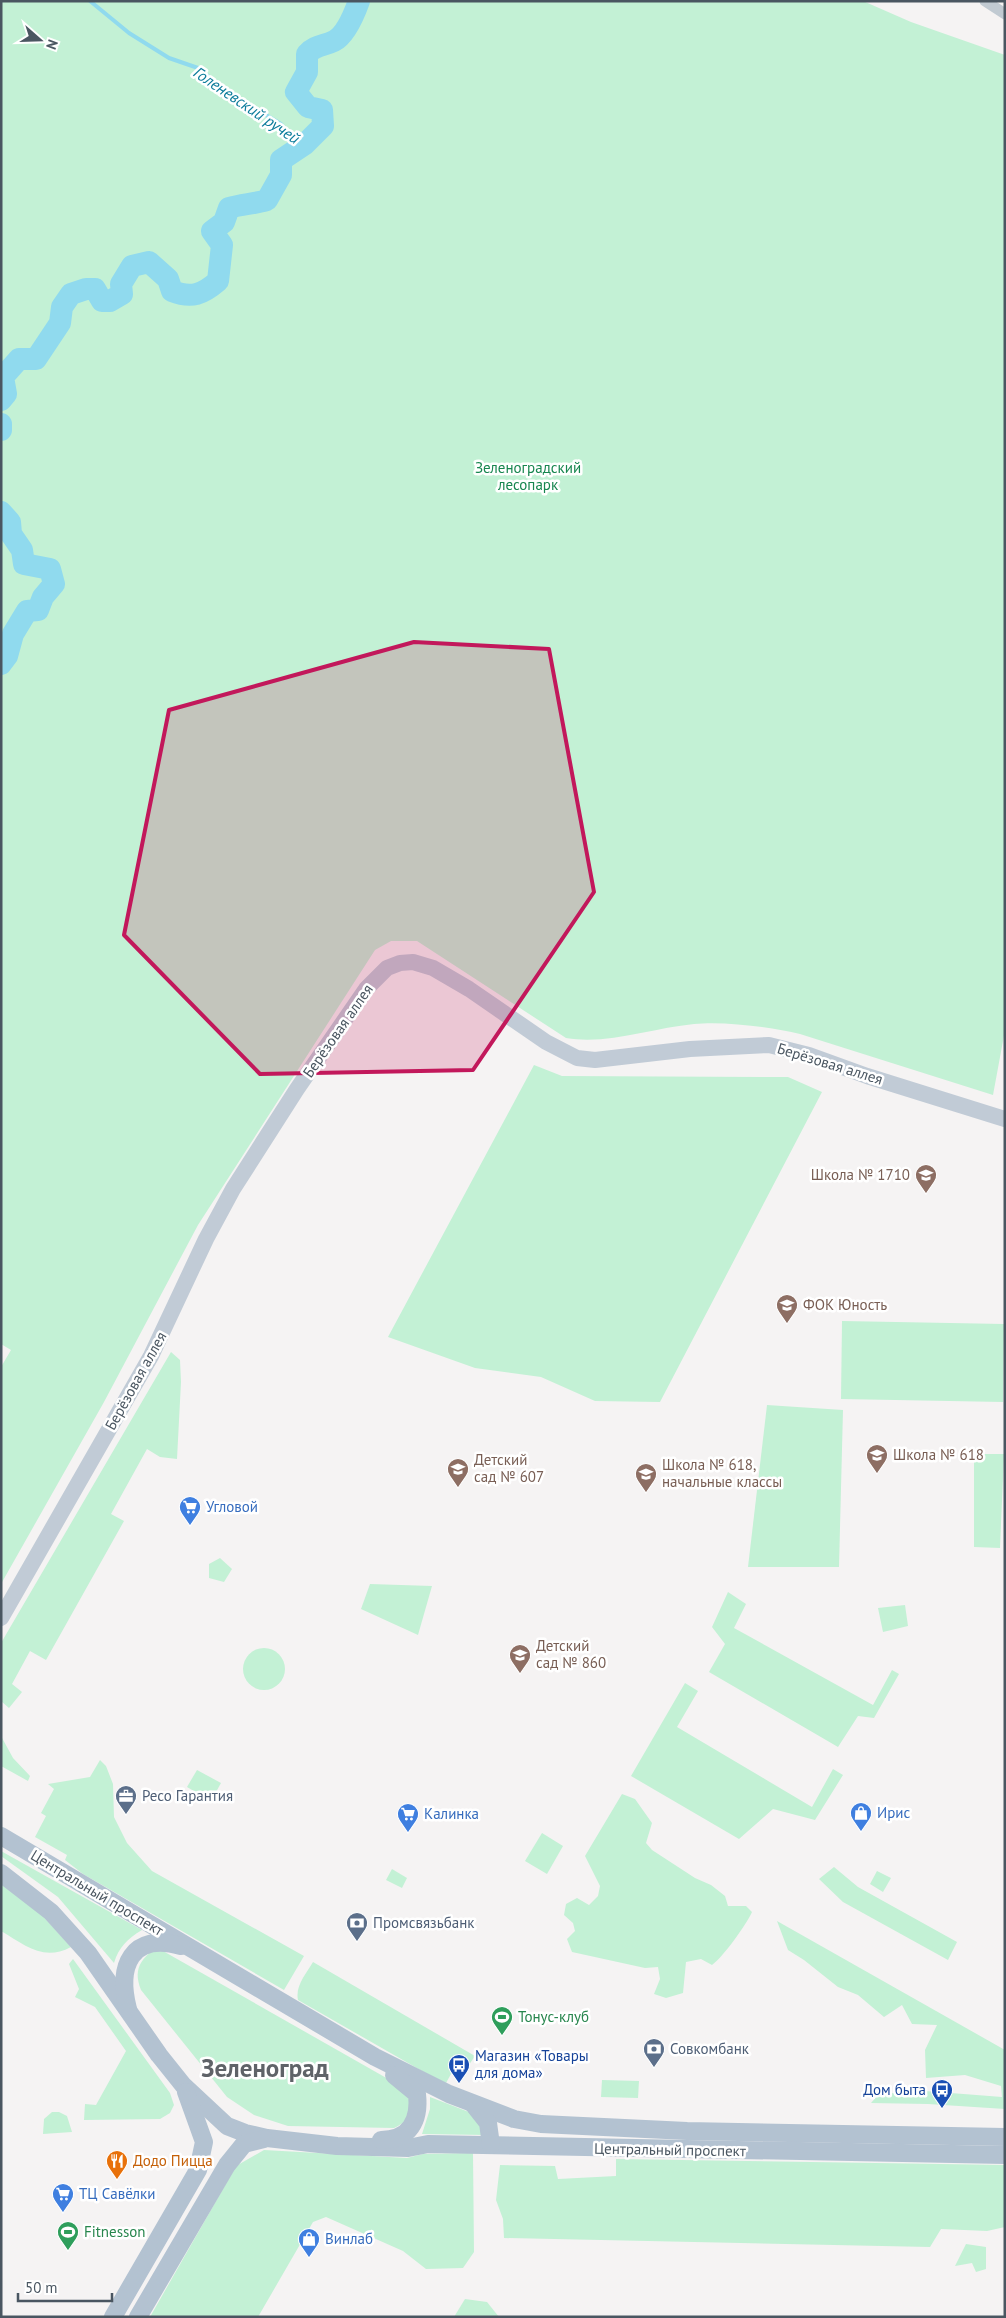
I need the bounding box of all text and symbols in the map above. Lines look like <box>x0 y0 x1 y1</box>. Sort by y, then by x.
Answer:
north arrow <box>15 15 65 65</box>
text: N <box>42 37 62 52</box>
water label: Голеневский ручей <box>190 62 304 148</box>
park label: Зеленоградский лесопарк <box>475 458 581 494</box>
street label: Берёзовая аллея <box>298 980 377 1081</box>
street label: Берёзовая аллея <box>775 1038 885 1089</box>
school or university icon: Школа № 1710 <box>914 1163 938 1194</box>
place label: Школа № 1710 <box>811 1165 910 1184</box>
school or university icon: ФОК Юность <box>775 1293 799 1324</box>
place label: ФОК Юность <box>803 1295 887 1314</box>
street label: Берёзовая аллея <box>101 1328 170 1433</box>
school or university icon: Школа № 618 <box>865 1443 889 1474</box>
place label: Школа № 618 <box>893 1445 984 1464</box>
place label: Детский сад № 607 <box>474 1450 544 1486</box>
place label: Школа № 618, начальные классы <box>662 1455 782 1491</box>
school or university icon: Детский сад № 607 <box>446 1457 470 1488</box>
school or university icon: Школа № 618, начальные классы <box>634 1462 658 1493</box>
supermarket icon: Угловой <box>178 1495 202 1526</box>
place label: Угловой <box>206 1497 258 1516</box>
place label: Детский сад № 860 <box>536 1636 606 1672</box>
school or university icon: Детский сад № 860 <box>508 1643 532 1674</box>
office icon: Ресо Гарантия <box>114 1784 138 1815</box>
place label: Ресо Гарантия <box>142 1786 233 1805</box>
shop icon: Ирис <box>849 1801 873 1832</box>
supermarket icon: Калинка <box>396 1802 420 1833</box>
place label: Ирис <box>877 1803 911 1822</box>
place label: Калинка <box>424 1804 479 1823</box>
street label: Центральный проспект <box>27 1845 167 1940</box>
bank icon: Промсвязьбанк <box>345 1911 369 1942</box>
place label: Промсвязьбанк <box>373 1913 475 1932</box>
sports icon: Тонус-клуб <box>490 2005 514 2036</box>
place label: Тонус-клуб <box>518 2007 589 2026</box>
bank icon: Совкомбанк <box>642 2037 666 2068</box>
place label: Совкомбанк <box>670 2039 750 2058</box>
place label: Магазин «Товары для дома» <box>475 2046 589 2082</box>
district label: Зеленоград <box>201 2052 329 2084</box>
bus stop icon: Магазин «Товары для дома» <box>447 2053 471 2084</box>
bus stop icon: Дом быта <box>930 2078 954 2109</box>
place label: Дом быта <box>863 2080 926 2099</box>
street label: Центральный проспект <box>594 2139 746 2160</box>
restaurant icon: Додо Пицца <box>105 2149 129 2180</box>
place label: Додо Пицца <box>133 2151 213 2170</box>
supermarket icon: ТЦ Савёлки <box>51 2182 75 2213</box>
place label: ТЦ Савёлки <box>79 2184 155 2203</box>
sports icon: Fitnesson <box>56 2220 80 2251</box>
place label: Fitnesson <box>84 2222 146 2241</box>
shop icon: Винлаб <box>297 2227 321 2258</box>
place label: Винлаб <box>325 2229 373 2248</box>
scale bar <box>18 2270 111 2302</box>
text: 50 m <box>25 2278 58 2297</box>

